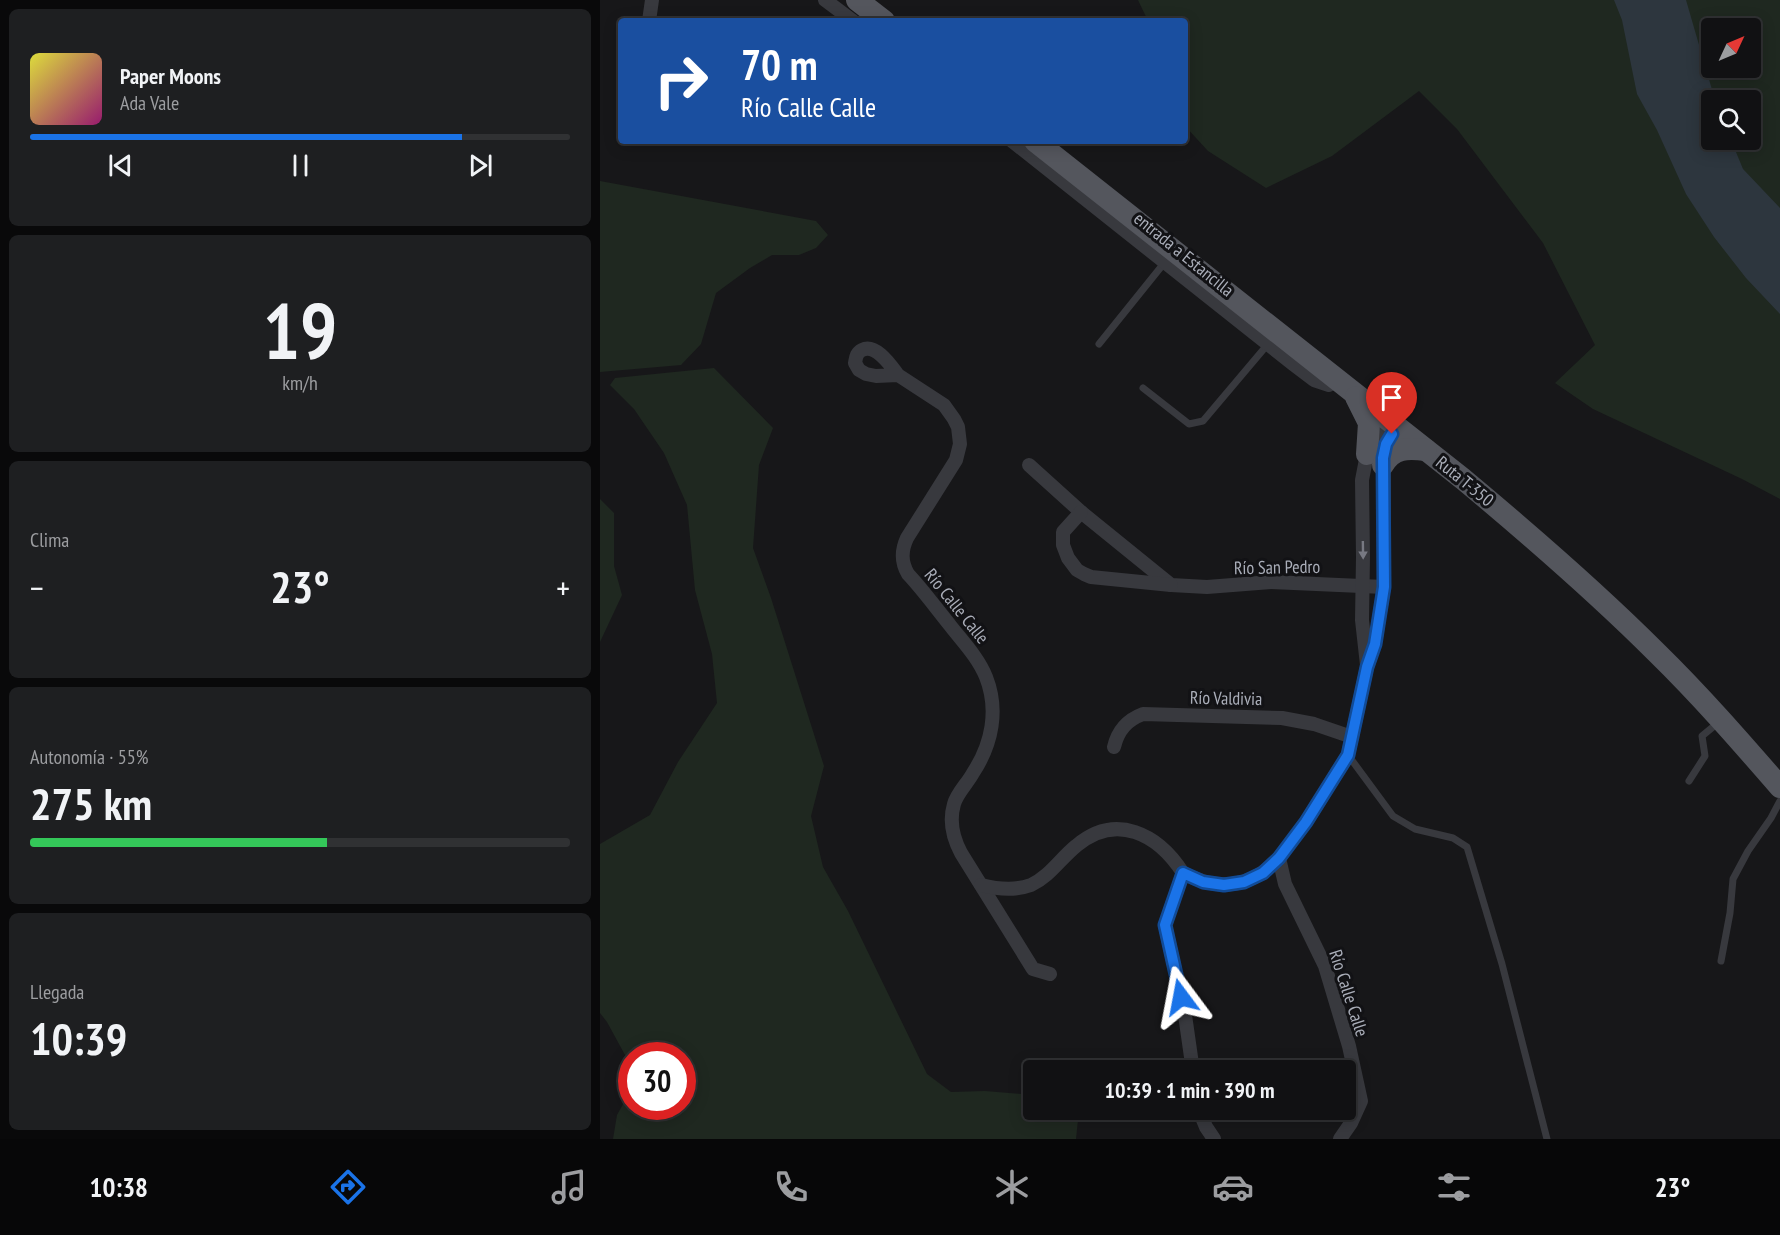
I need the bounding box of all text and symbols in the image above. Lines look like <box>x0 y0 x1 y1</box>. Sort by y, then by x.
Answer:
north arrow <box>1701 18 1761 78</box>
map controls <box>1701 18 1761 150</box>
text: 70 m <box>741 37 818 92</box>
icon: right <box>642 42 720 120</box>
text: Paper Moons <box>120 62 221 90</box>
text: Ada Vale <box>120 90 179 116</box>
text: Río Calle Calle <box>741 90 876 124</box>
button: search <box>1701 90 1761 150</box>
icon: previous <box>104 149 137 182</box>
icon: pause <box>284 149 317 182</box>
icon: next <box>464 149 497 182</box>
street label: entrada a Estancilla <box>1129 207 1239 301</box>
text: 19 <box>263 280 337 381</box>
text: km/h <box>282 370 318 396</box>
pin <box>1366 372 1417 434</box>
icon: arrive <box>1375 381 1408 414</box>
street label: Ruta T-350 <box>1431 451 1499 511</box>
text: Clima <box>30 527 69 553</box>
one-way arrow <box>1358 540 1368 559</box>
street label: Río San Pedro <box>1234 555 1321 579</box>
text: 23° <box>270 557 330 615</box>
street label: Río Calle Calle <box>920 564 994 648</box>
text: − <box>30 566 44 609</box>
text: + <box>556 566 570 609</box>
street label: Río Valdivia <box>1190 686 1262 710</box>
text: Autonomía · 55% <box>30 744 148 770</box>
text: 275 km <box>30 774 152 832</box>
street label: Río Calle Calle <box>1324 947 1374 1039</box>
position arrow <box>1149 965 1213 1029</box>
text: Llegada <box>30 979 84 1005</box>
text: 10:39 <box>30 1009 127 1067</box>
speed limit sign: 30 <box>618 1042 696 1120</box>
text: 10:39 · 1 min · 390 m <box>1104 1076 1275 1104</box>
icon: directions <box>327 1166 369 1208</box>
icon: music <box>548 1166 590 1208</box>
icon: phone <box>770 1166 812 1208</box>
icon: climate <box>991 1166 1033 1208</box>
icon: car <box>1212 1166 1254 1208</box>
icon: filters <box>1433 1166 1475 1208</box>
text: 10:38 <box>90 1170 148 1204</box>
text: 23° <box>1655 1170 1690 1204</box>

